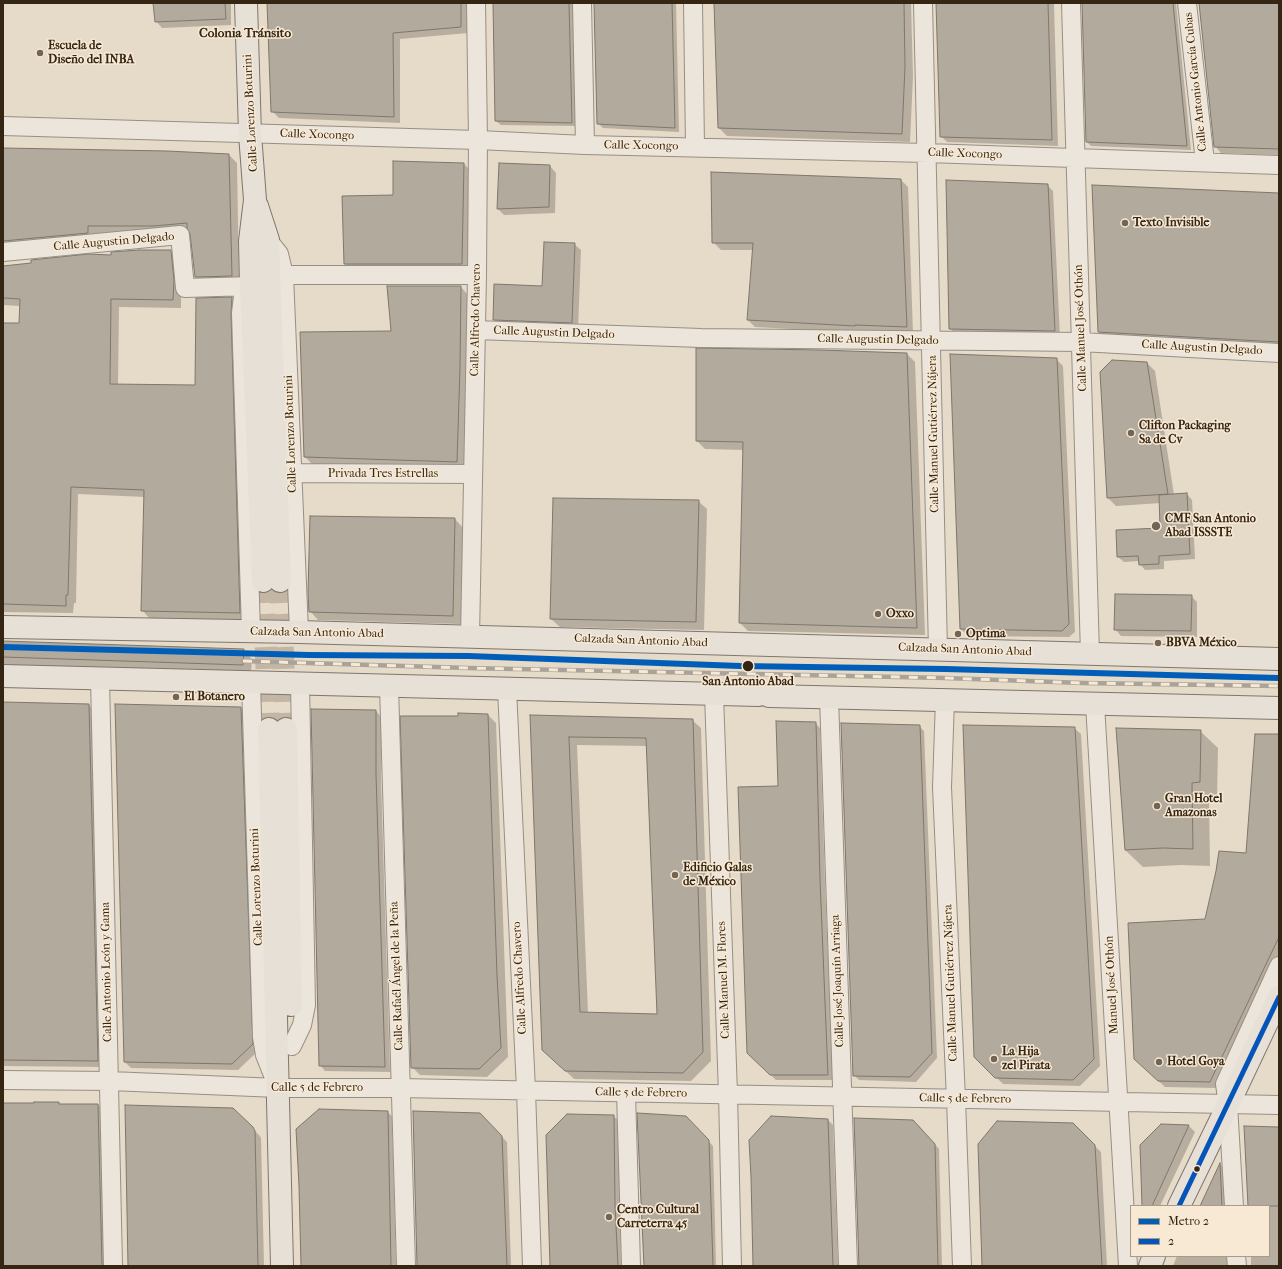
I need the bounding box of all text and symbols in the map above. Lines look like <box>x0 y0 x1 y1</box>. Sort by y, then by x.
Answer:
street label: Calle Antonio García Cubas <box>1182 12 1210 152</box>
district label: Colonia Tránsito <box>199 26 291 42</box>
place label: Escuela de Diseño del INBA <box>48 39 134 67</box>
marker: Escuela de Diseño del INBA <box>35 48 45 58</box>
street label: Calle Lorenzo Boturini <box>241 54 261 172</box>
street label: Calle Xocongo <box>279 127 355 143</box>
street label: Calle Xocongo <box>604 138 678 154</box>
street label: Calle Xocongo <box>927 146 1003 162</box>
place label: Texto Invisible <box>1133 216 1209 230</box>
marker: Texto Invisible <box>1120 218 1130 228</box>
street label: Calle Augustin Delgado <box>53 230 175 254</box>
street label: Calle Alfredo Chavero <box>468 263 484 377</box>
street label: Calle Manuel José Othón <box>1072 264 1090 392</box>
street label: Calle Augustin Delgado <box>493 324 615 342</box>
street label: Calle Augustin Delgado <box>817 332 939 348</box>
street label: Calle Augustin Delgado <box>1141 338 1263 358</box>
street label: Calle Manuel Gutiérrez Nájera <box>925 355 943 513</box>
street label: Calle Lorenzo Boturini <box>282 375 300 493</box>
place label: Clifton Packaging Sa de Cv <box>1139 419 1231 447</box>
marker: Clifton Packaging Sa de Cv <box>1126 428 1136 438</box>
street label: Privada Tres Estrellas <box>328 467 438 481</box>
place label: CMF San Antonio Abad ISSSTE <box>1165 512 1256 540</box>
marker: CMF San Antonio Abad ISSSTE <box>1150 520 1162 532</box>
place label: Oxxo <box>886 607 914 621</box>
marker: Oxxo <box>873 609 883 619</box>
street label: Calzada San Antonio Abad <box>250 625 384 641</box>
place label: Optima <box>966 627 1006 641</box>
marker: Optima <box>953 629 963 639</box>
street label: Calzada San Antonio Abad <box>574 631 708 651</box>
place label: BBVA México <box>1166 636 1237 650</box>
marker: BBVA México <box>1153 638 1163 648</box>
street label: Calzada San Antonio Abad <box>898 640 1032 660</box>
marker: San Antonio Abad <box>741 659 755 673</box>
place label: San Antonio Abad <box>702 675 794 689</box>
place label: El Botanero <box>184 690 245 704</box>
marker: El Botanero <box>171 692 181 702</box>
place label: Gran Hotel Amazonas <box>1165 792 1223 820</box>
marker: Gran Hotel Amazonas <box>1152 801 1162 811</box>
street label: Calle Lorenzo Boturini <box>248 828 266 946</box>
place label: Edificio Galas de México <box>683 861 752 889</box>
marker: Edificio Galas de México <box>670 870 680 880</box>
street label: Calle Rafaél Ángel de la Peña <box>387 901 407 1051</box>
street label: Calle Antonio León y Gama <box>99 902 115 1042</box>
street label: Calle Manuel Gutiérrez Nájera <box>941 904 961 1062</box>
street label: Calle José Joaquín Arriaga <box>828 914 848 1048</box>
street label: Calle Alfredo Chavero <box>510 921 530 1035</box>
street label: Calle Manuel M. Flores <box>715 921 733 1039</box>
street label: Manuel José Othón <box>1102 935 1122 1035</box>
place label: La Hija zel Pirata <box>1002 1045 1050 1073</box>
marker: La Hija zel Pirata <box>989 1054 999 1064</box>
place label: Hotel Goya <box>1167 1055 1224 1069</box>
marker: Hotel Goya <box>1154 1057 1164 1067</box>
street label: Calle 5 de Febrero <box>271 1081 363 1095</box>
street label: Calle 5 de Febrero <box>595 1085 687 1101</box>
street label: Calle 5 de Febrero <box>919 1091 1011 1107</box>
unlabelled marker <box>1192 1164 1202 1174</box>
place label: Centro Cultural Carreterra 45 <box>617 1203 699 1231</box>
legend <box>1130 1205 1270 1257</box>
marker: Centro Cultural Carreterra 45 <box>604 1212 614 1222</box>
text: Metro 2 <box>1168 1214 1209 1228</box>
text: 2 <box>1168 1234 1174 1248</box>

